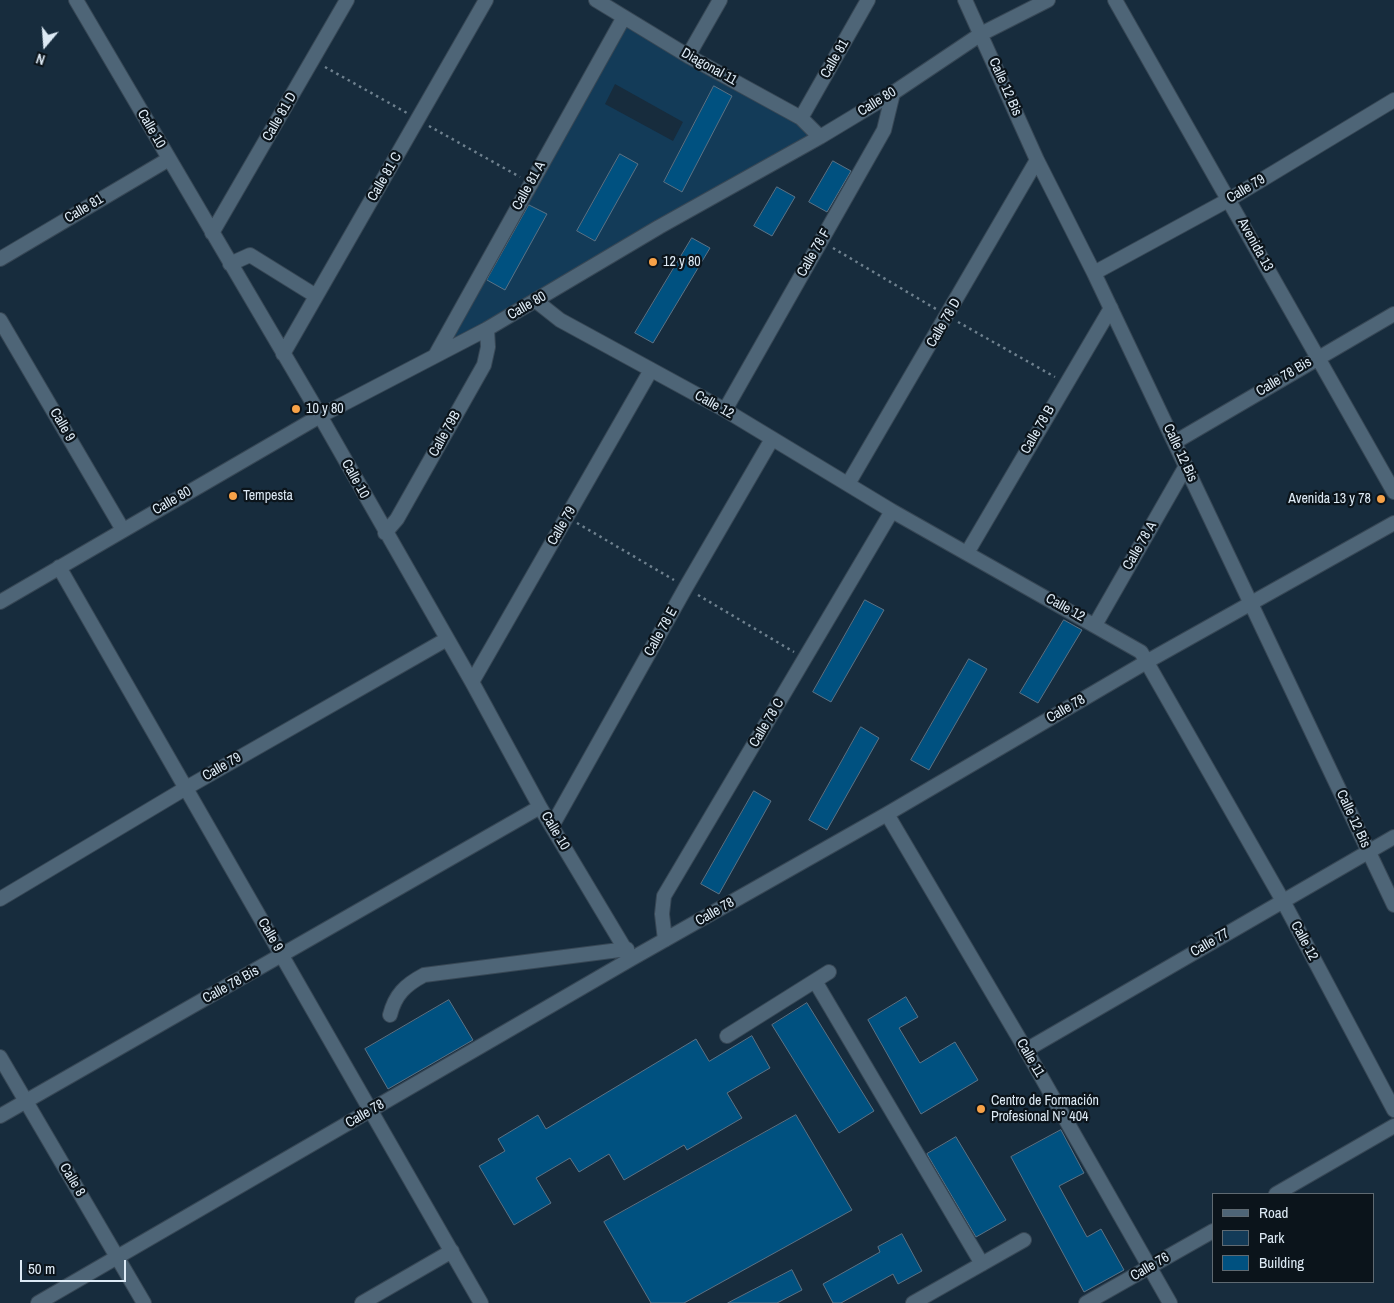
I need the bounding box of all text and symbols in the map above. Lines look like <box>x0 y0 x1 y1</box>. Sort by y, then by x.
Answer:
north arrow <box>20 20 70 70</box>
street label: Calle 81 <box>817 37 853 81</box>
street label: Diagonal 11 <box>678 45 740 89</box>
text: N <box>34 49 47 69</box>
street label: Calle 12 Bis <box>985 55 1025 119</box>
street label: Calle 80 <box>855 84 899 120</box>
street label: Calle 81 D <box>259 90 301 144</box>
street label: Calle 10 <box>133 107 169 151</box>
street label: Calle 81 C <box>364 150 406 204</box>
street label: Calle 81 A <box>509 159 549 213</box>
street label: Calle 79 <box>1224 171 1268 207</box>
street label: Calle 81 <box>62 191 106 227</box>
street label: Avenida 13 <box>1234 216 1276 274</box>
street label: Calle 78 F <box>794 226 834 280</box>
place label: 12 y 80 <box>663 254 701 270</box>
marker: 12 y 80 <box>647 256 659 268</box>
street label: Calle 80 <box>505 288 549 324</box>
street label: Calle 78 D <box>923 296 965 350</box>
street label: Calle 78 Bis <box>1253 354 1315 400</box>
street label: Calle 12 <box>692 387 736 423</box>
place label: 10 y 80 <box>306 401 344 417</box>
marker: 10 y 80 <box>290 403 302 415</box>
street label: Calle 78 B <box>1017 403 1059 457</box>
street label: Calle 9 <box>46 405 78 445</box>
street label: Calle 79B <box>426 408 464 460</box>
street label: Calle 12 Bis <box>1159 421 1201 485</box>
street label: Calle 10 <box>337 457 373 501</box>
street label: Calle 80 <box>150 483 194 519</box>
place label: Tempesta <box>243 488 293 504</box>
marker: Tempesta <box>227 490 239 502</box>
place label: Avenida 13 y 78 <box>1288 491 1371 507</box>
marker: Avenida 13 y 78 <box>1375 493 1387 505</box>
street label: Calle 79 <box>544 504 580 548</box>
street label: Calle 78 A <box>1119 519 1161 573</box>
street label: Calle 12 <box>1043 590 1087 626</box>
street label: Calle 78 E <box>641 605 681 659</box>
street label: Calle 78 <box>1044 691 1088 727</box>
street label: Calle 78 C <box>746 696 788 750</box>
street label: Calle 79 <box>200 749 244 785</box>
street label: Calle 12 Bis <box>1332 787 1374 851</box>
street label: Calle 10 <box>537 809 573 853</box>
street label: Calle 78 <box>693 894 737 930</box>
street label: Calle 9 <box>254 915 286 955</box>
street label: Calle 12 <box>1287 918 1321 964</box>
street label: Calle 77 <box>1188 925 1232 961</box>
street label: Calle 78 Bis <box>200 963 262 1007</box>
street label: Calle 11 <box>1012 1036 1048 1080</box>
place label: Centro de Formación Profesional N° 404 <box>991 1093 1099 1126</box>
street label: Calle 78 <box>343 1096 387 1132</box>
marker: Centro de Formación Profesional N° 404 <box>975 1103 987 1115</box>
street label: Calle 8 <box>56 1160 88 1200</box>
legend <box>1212 1193 1374 1283</box>
text: Road <box>1259 1202 1288 1223</box>
text: Park <box>1259 1227 1284 1248</box>
street label: Calle 76 <box>1128 1249 1172 1285</box>
scale bar <box>22 1250 129 1282</box>
text: Building <box>1259 1252 1304 1273</box>
text: 50 m <box>28 1258 55 1279</box>

